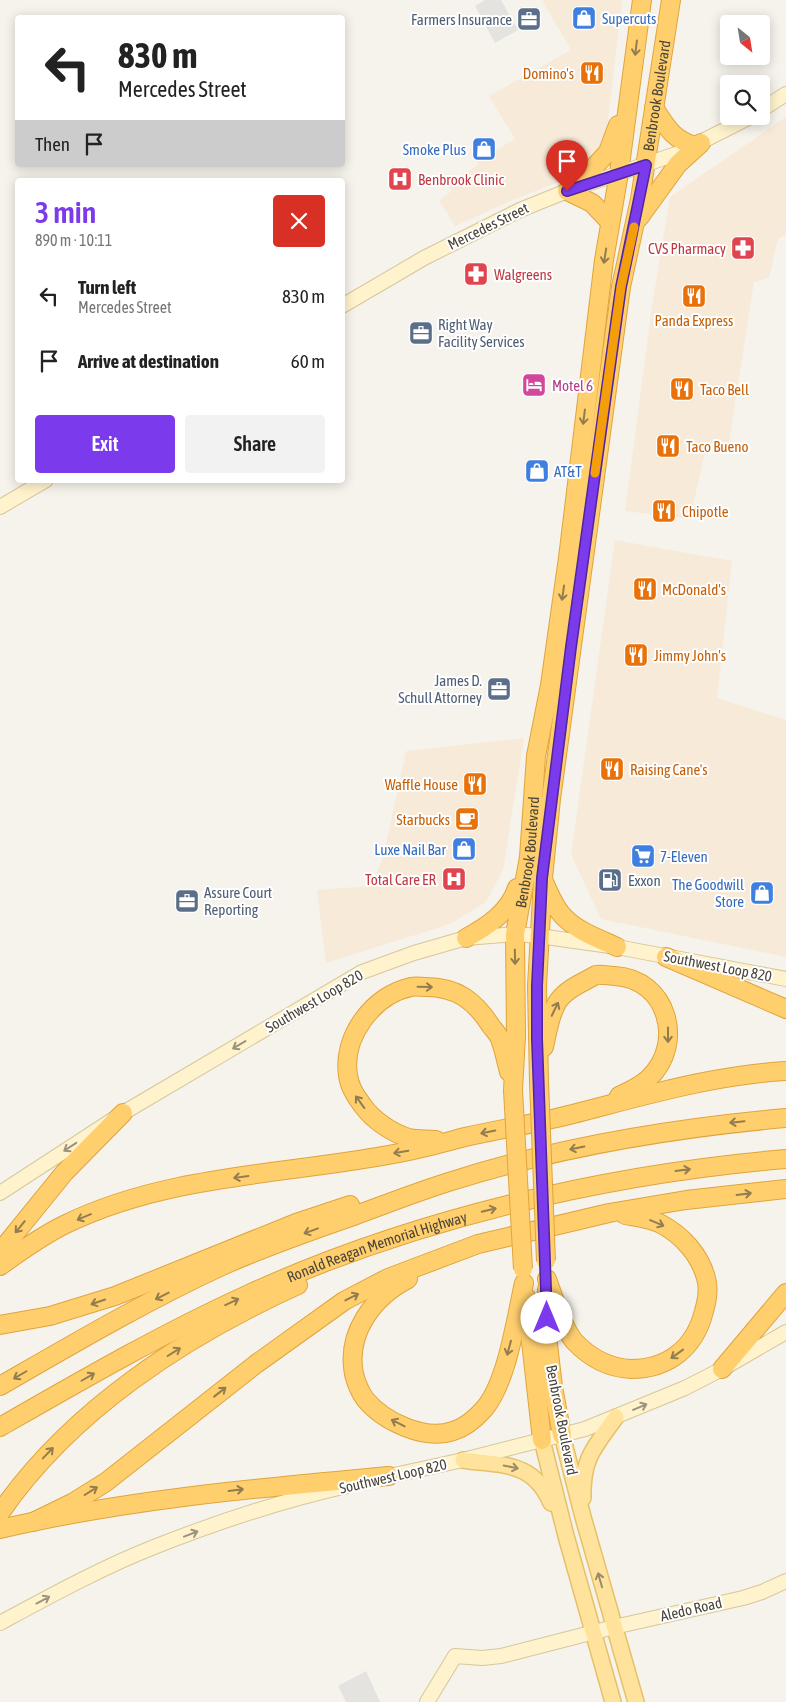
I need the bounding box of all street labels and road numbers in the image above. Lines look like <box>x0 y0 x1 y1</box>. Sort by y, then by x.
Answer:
street label: Benbrook Boulevard <box>639 39 673 152</box>
street label: Mercedes Street <box>445 199 531 253</box>
street label: Benbrook Boulevard <box>511 796 542 909</box>
street label: Southwest Loop 820 <box>663 947 773 985</box>
street label: Southwest Loop 820 <box>262 966 366 1036</box>
street label: Ronald Reagan Memorial Highway <box>284 1208 469 1285</box>
street label: Benbrook Boulevard <box>543 1363 581 1477</box>
street label: Southwest Loop 820 <box>338 1455 448 1497</box>
street label: Aledo Road <box>659 1594 723 1624</box>

